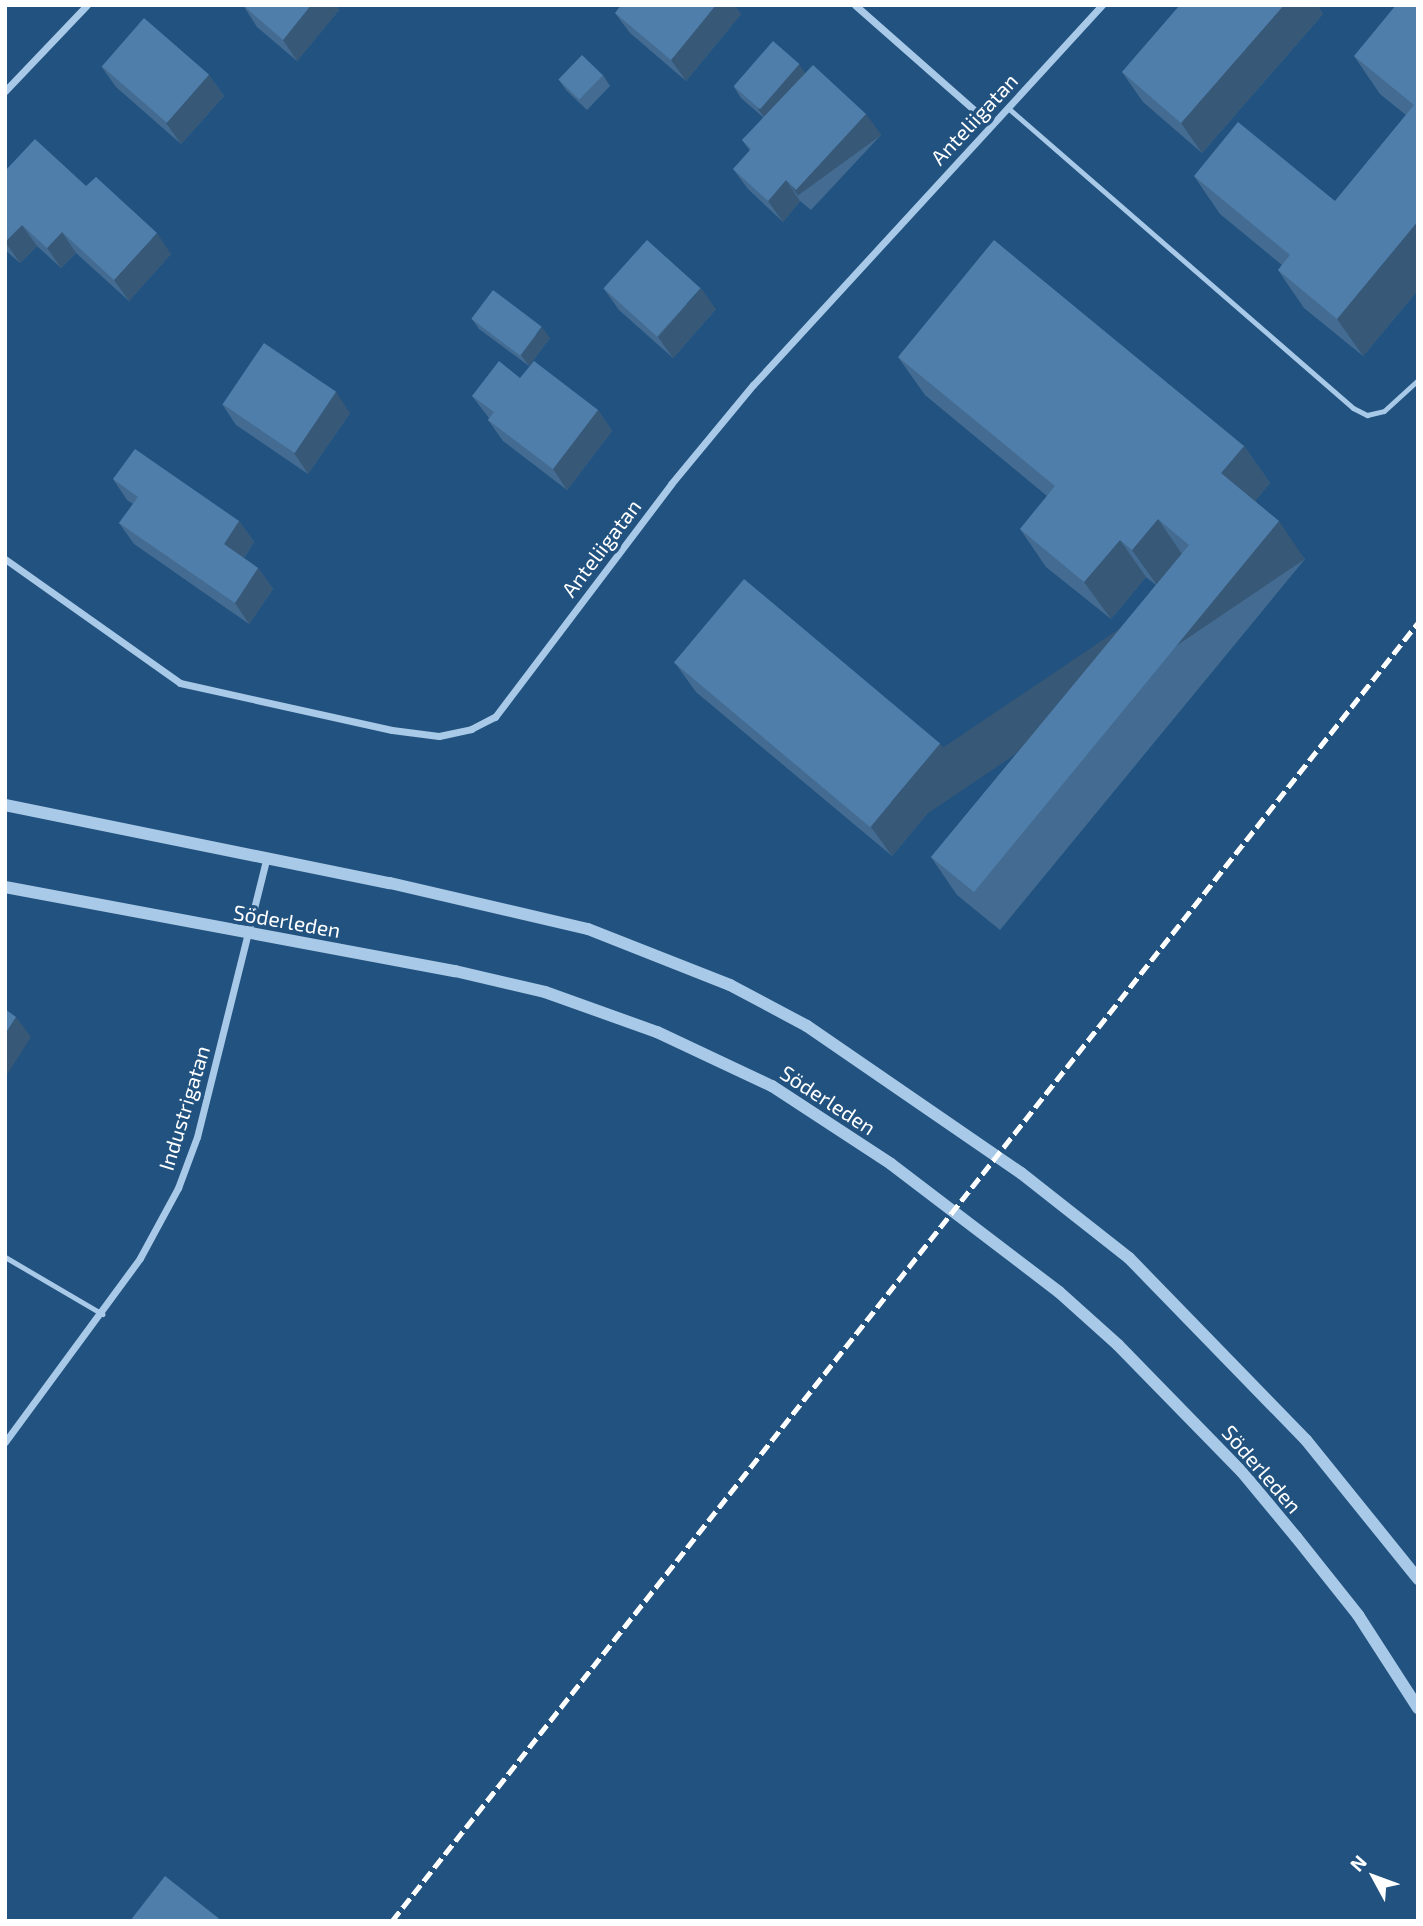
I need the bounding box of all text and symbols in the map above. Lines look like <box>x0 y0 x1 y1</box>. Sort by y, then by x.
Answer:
street label: Anteliigatan <box>925 68 1023 170</box>
street label: Anteliigatan <box>556 494 646 602</box>
street label: Söderleden <box>231 899 343 943</box>
street label: Industrigatan <box>153 1043 215 1173</box>
street label: Söderleden <box>776 1060 880 1140</box>
street label: Söderleden <box>1217 1420 1307 1518</box>
north arrow <box>1339 1842 1409 1912</box>
text: N <box>1345 1850 1371 1876</box>

